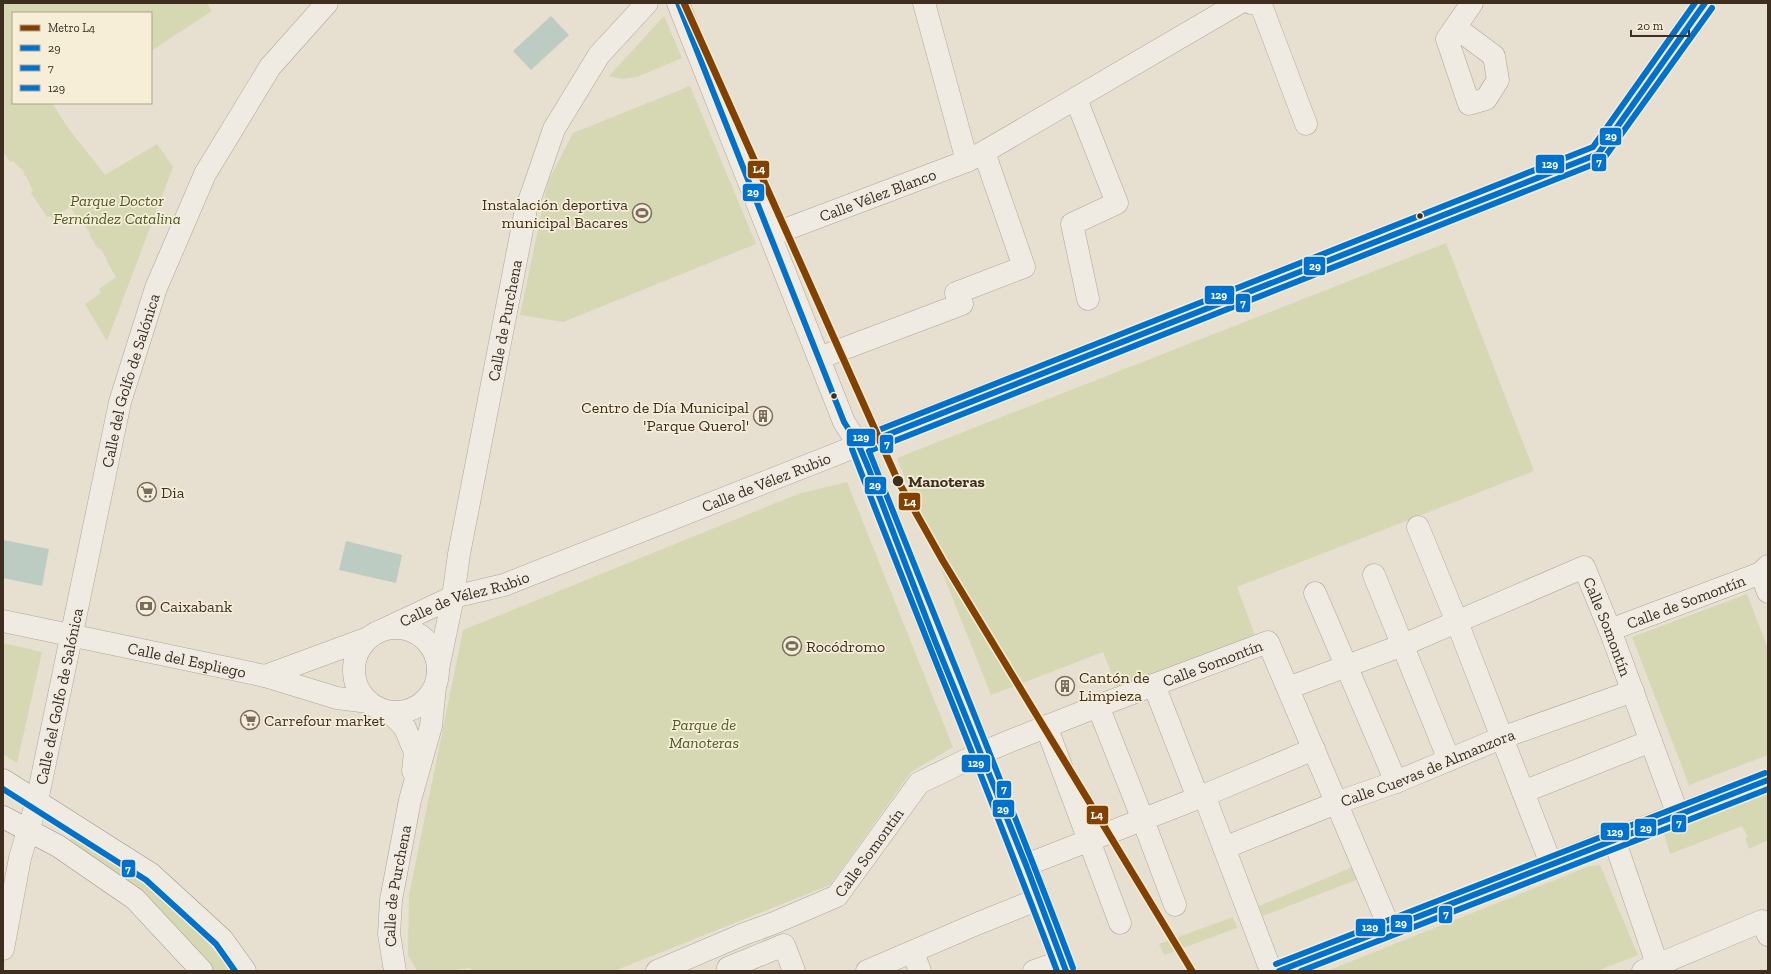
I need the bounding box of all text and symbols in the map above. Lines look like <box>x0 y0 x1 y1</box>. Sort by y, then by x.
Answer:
legend <box>12 12 152 104</box>
scale bar <box>1631 12 1689 38</box>
text: 20 m <box>1637 19 1664 33</box>
text: Metro L4 <box>48 21 96 35</box>
text: 29 <box>48 41 61 55</box>
text: 7 <box>48 61 54 75</box>
text: 129 <box>48 81 65 95</box>
line badge: 29 <box>1599 127 1622 146</box>
text: 29 <box>1605 130 1617 143</box>
line badge: 7 <box>1591 153 1607 172</box>
line badge: 129 <box>1535 154 1565 174</box>
text: 7 <box>1596 156 1602 169</box>
text: 129 <box>1542 158 1558 171</box>
line badge: L4 <box>747 160 770 179</box>
text: L4 <box>753 163 766 176</box>
street label: Calle Vélez Blanco <box>817 165 939 226</box>
line badge: 29 <box>742 183 765 202</box>
text: 29 <box>747 186 759 199</box>
park label: Parque Doctor Fernández Catalina <box>53 191 181 228</box>
place label: Instalación deportiva municipal Bacares <box>482 195 628 232</box>
sports icon: Instalación deportiva municipal Bacares <box>631 202 653 224</box>
unlabelled marker <box>1415 211 1425 221</box>
line badge: 29 <box>1303 256 1326 276</box>
street label: Calle de Purchena <box>484 258 526 383</box>
text: 29 <box>1309 260 1321 273</box>
line badge: 129 <box>1204 285 1235 305</box>
text: 129 <box>1211 289 1227 302</box>
street label: Calle del Golfo de Salónica <box>98 291 164 469</box>
line badge: 7 <box>1235 293 1251 313</box>
text: 7 <box>1240 297 1246 310</box>
unlabelled marker <box>829 391 839 401</box>
place label: Centro de Día Municipal 'Parque Querol' <box>581 398 749 435</box>
building icon: Centro de Día Municipal 'Parque Querol' <box>752 405 774 427</box>
line badge: 129 <box>846 428 876 447</box>
text: 129 <box>853 431 869 444</box>
line badge: 7 <box>879 434 894 454</box>
text: 7 <box>884 438 890 451</box>
street label: Calle de Vélez Rubio <box>699 448 833 516</box>
place label: Manoteras <box>908 472 985 491</box>
marker: Manoteras <box>891 474 905 488</box>
line badge: 29 <box>864 476 887 495</box>
text: 29 <box>869 479 881 492</box>
supermarket icon: Dia <box>136 481 158 503</box>
place label: Dia <box>161 483 185 502</box>
line badge: L4 <box>898 492 921 511</box>
text: L4 <box>904 496 917 509</box>
street label: Calle de Vélez Rubio <box>396 567 532 631</box>
street label: Calle de Somontín <box>1624 571 1749 633</box>
street label: Calle Somontín <box>1579 574 1636 680</box>
bank icon: Caixabank <box>135 595 157 617</box>
place label: Caixabank <box>160 597 233 616</box>
street label: Calle del Golfo de Salónica <box>32 606 87 786</box>
sports icon: Rocódromo <box>781 635 803 657</box>
street label: Calle Somontín <box>1160 636 1266 691</box>
place label: Rocódromo <box>806 637 885 656</box>
street label: Calle del Espliego <box>126 638 248 682</box>
place label: Cantón de Limpieza <box>1079 668 1149 705</box>
building icon: Cantón de Limpieza <box>1054 675 1076 697</box>
supermarket icon: Carrefour market <box>239 709 261 731</box>
place label: Carrefour market <box>264 711 385 730</box>
park label: Parque de Manoteras <box>669 715 739 752</box>
street label: Calle Cuevas de Almanzora <box>1338 725 1518 811</box>
line badge: 129 <box>961 754 991 773</box>
text: 129 <box>968 757 984 770</box>
line badge: 7 <box>996 780 1012 799</box>
text: 7 <box>1001 783 1007 796</box>
line badge: 29 <box>992 799 1015 818</box>
text: 29 <box>997 803 1009 816</box>
street label: Calle Somontín <box>830 804 908 901</box>
line badge: L4 <box>1086 805 1109 825</box>
text: L4 <box>1091 809 1104 822</box>
line badge: 7 <box>1671 814 1687 833</box>
text: 7 <box>1676 817 1682 830</box>
line badge: 29 <box>1634 818 1657 837</box>
line badge: 129 <box>1600 822 1630 841</box>
text: 29 <box>1640 822 1652 835</box>
street label: Calle de Purchena <box>380 823 415 948</box>
text: 129 <box>1607 826 1623 839</box>
line badge: 7 <box>121 859 136 878</box>
text: 7 <box>125 863 131 876</box>
line badge: 7 <box>1438 905 1453 924</box>
text: 7 <box>1443 908 1449 921</box>
line badge: 29 <box>1390 914 1413 933</box>
text: 29 <box>1395 917 1407 930</box>
line badge: 129 <box>1355 918 1386 937</box>
text: 129 <box>1362 921 1378 934</box>

